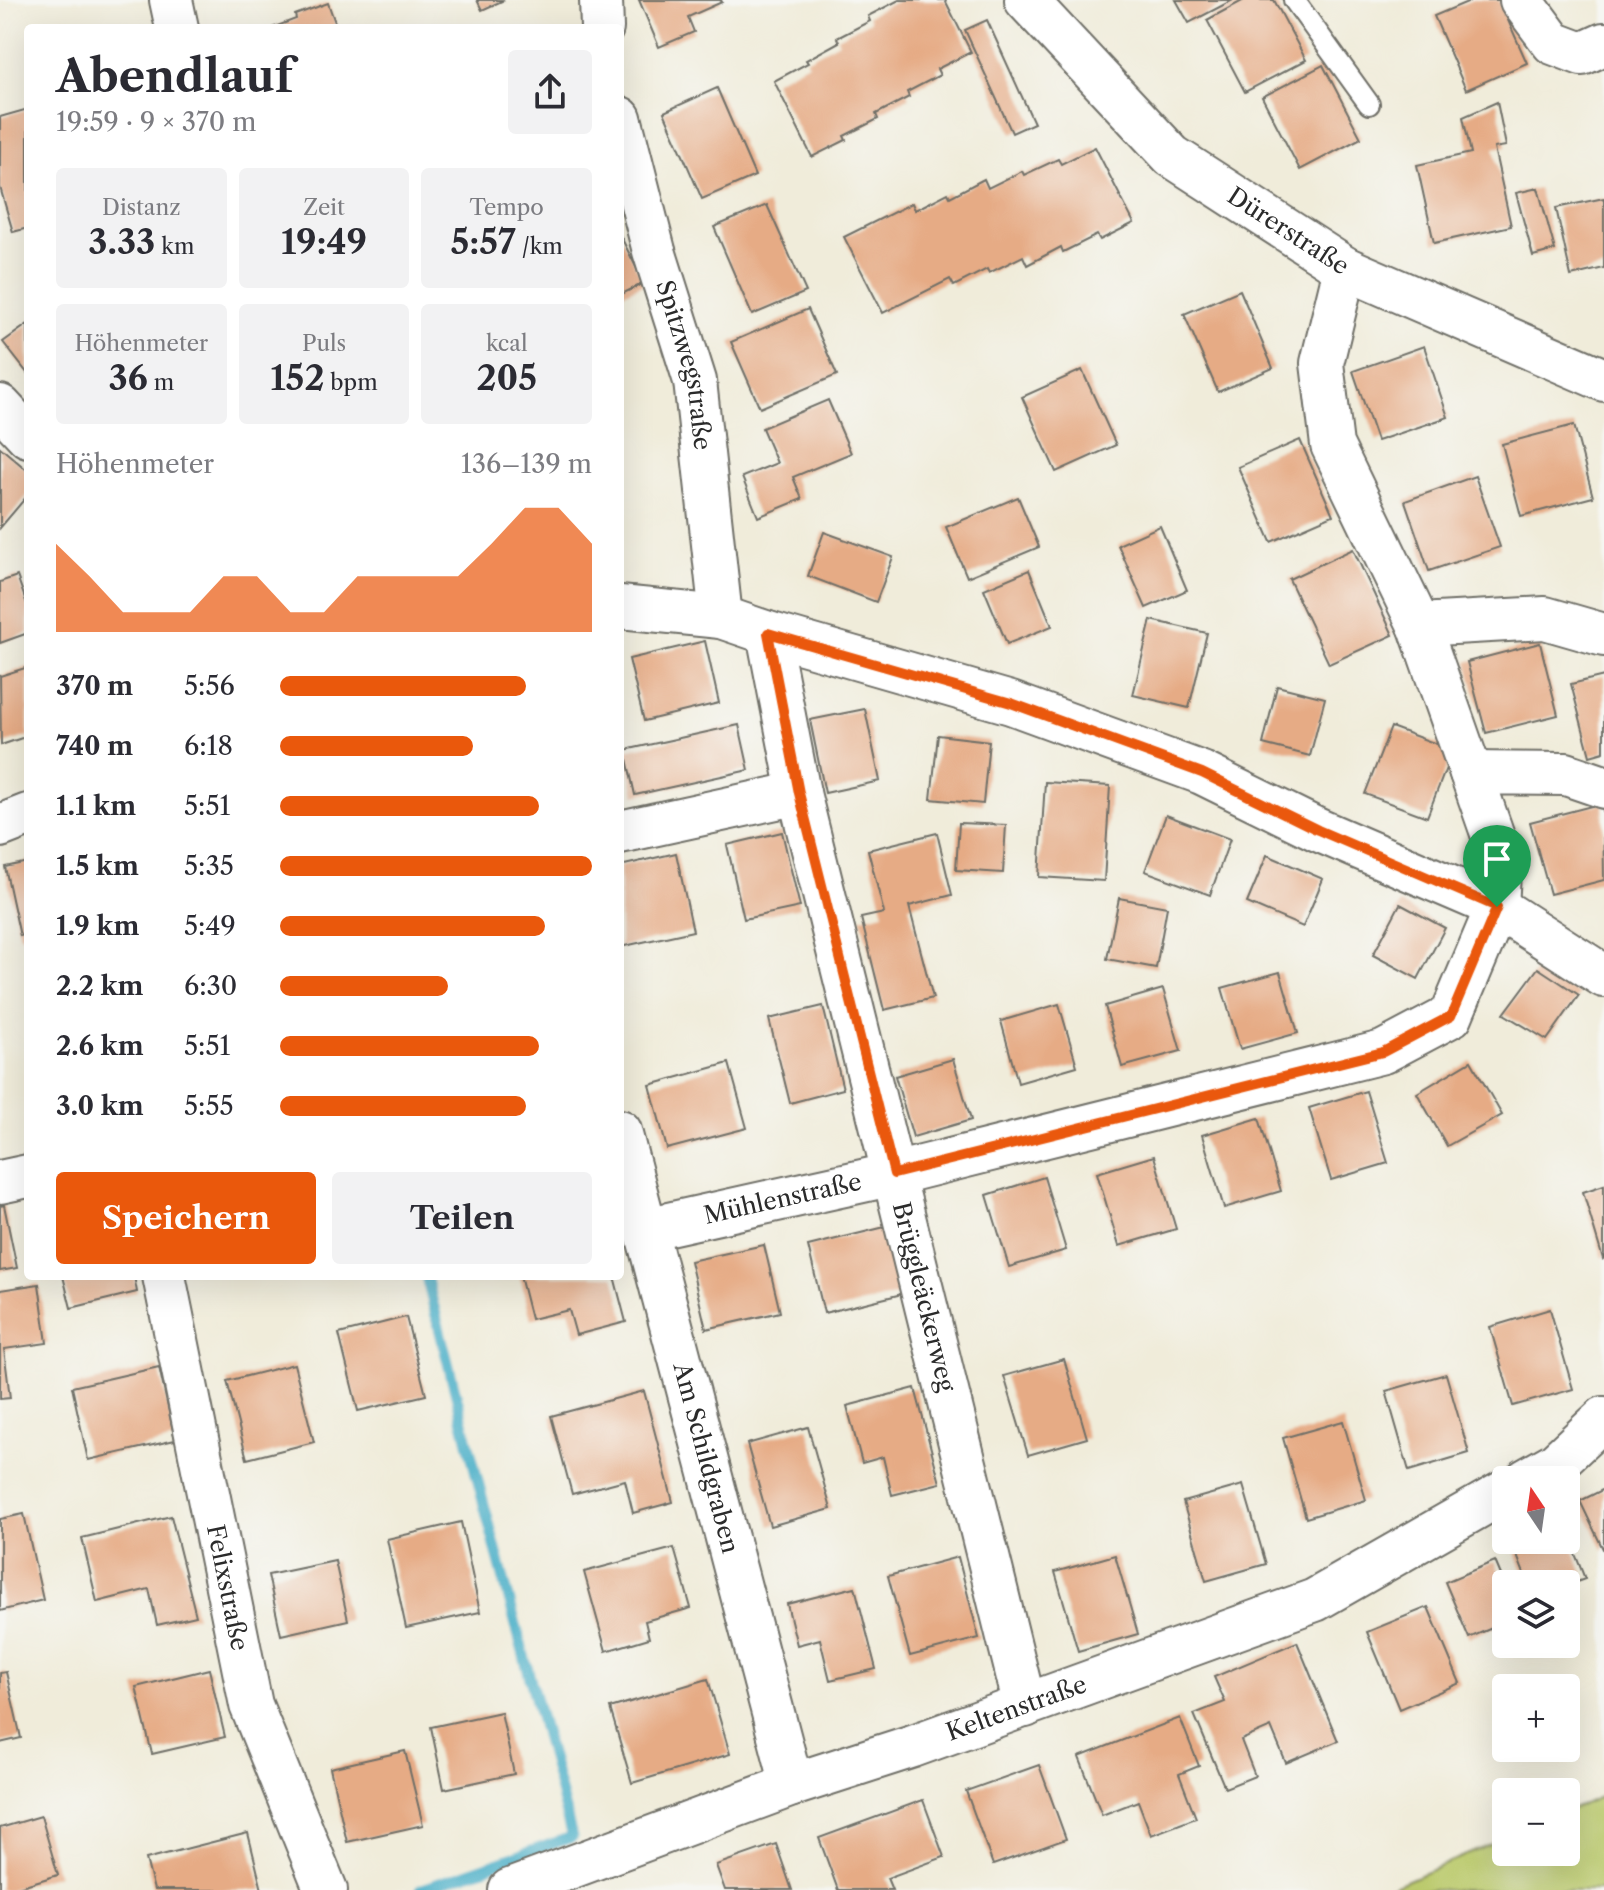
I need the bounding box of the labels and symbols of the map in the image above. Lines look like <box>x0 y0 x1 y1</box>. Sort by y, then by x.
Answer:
street label: Dürerstraße <box>1222 181 1355 281</box>
street label: Spitzwegstraße <box>650 277 718 452</box>
pin <box>1463 825 1531 907</box>
street label: Mühlenstraße <box>701 1167 864 1230</box>
street label: Brüggleäckerweg <box>887 1199 962 1395</box>
street label: Am Schildgraben <box>667 1358 745 1556</box>
north arrow <box>1492 1466 1580 1554</box>
street label: Felixstraße <box>201 1522 255 1653</box>
street label: Keltenstraße <box>942 1669 1090 1747</box>

